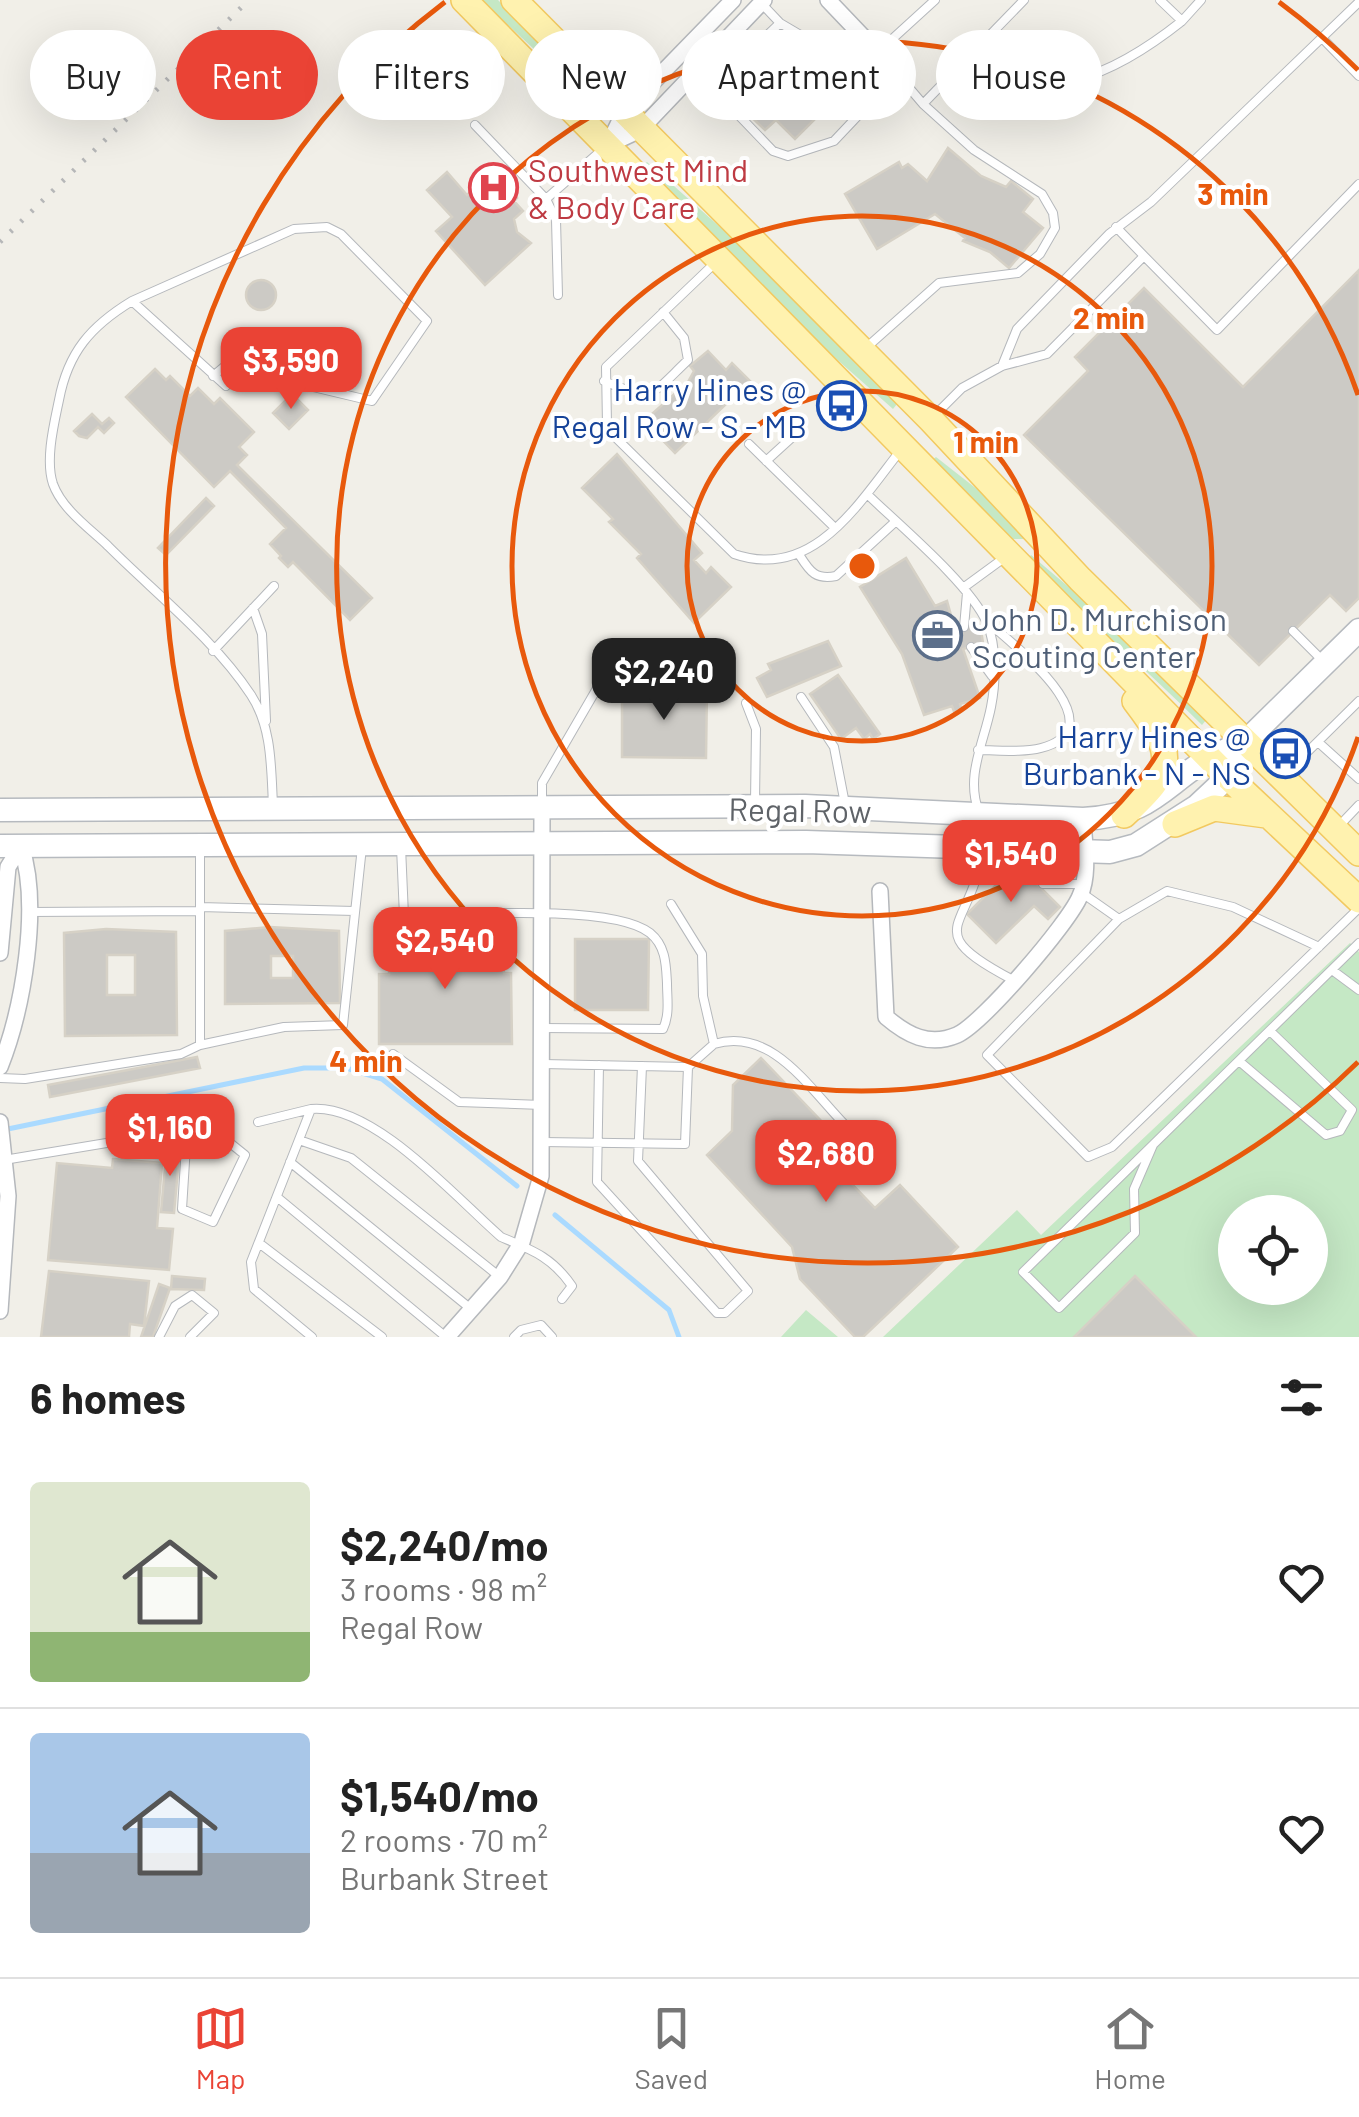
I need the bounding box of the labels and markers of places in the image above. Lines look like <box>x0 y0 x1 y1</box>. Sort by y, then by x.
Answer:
place label: Southwest Mind & Body Care <box>528 150 748 225</box>
hospital icon: Southwest Mind & Body Care <box>467 161 519 213</box>
pin: $3,590 <box>210 327 372 412</box>
place label: Harry Hines @ Regal Row - S - MB <box>551 369 807 444</box>
bus stop icon: Harry Hines @ Regal Row - S - MB <box>816 380 868 432</box>
centre of rings <box>844 548 880 584</box>
place label: John D. Murchison Scouting Center <box>972 599 1227 674</box>
office icon: John D. Murchison Scouting Center <box>911 610 963 662</box>
pin: $2,240 <box>583 638 745 723</box>
place label: Harry Hines @ Burbank - N - NS <box>1023 716 1251 791</box>
bus stop icon: Harry Hines @ Burbank - N - NS <box>1260 727 1312 779</box>
pin: $1,540 <box>930 820 1092 905</box>
pin: $2,540 <box>364 907 526 992</box>
pin: $1,160 <box>89 1094 251 1179</box>
pin: $2,680 <box>745 1120 907 1205</box>

